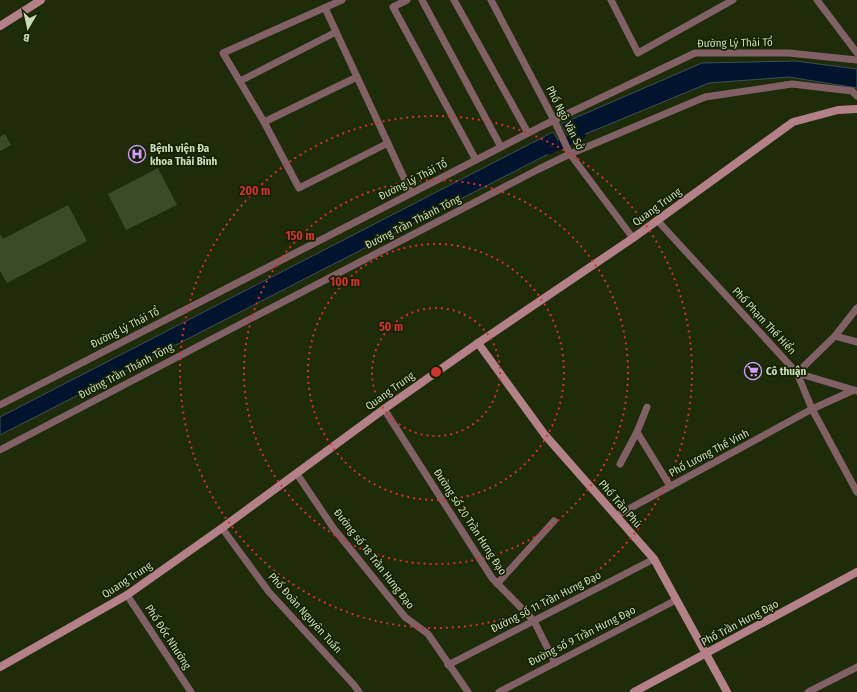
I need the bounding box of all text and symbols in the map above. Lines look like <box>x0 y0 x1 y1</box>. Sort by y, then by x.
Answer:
north arrow <box>8 8 48 48</box>
text: B <box>22 30 31 44</box>
street label: Đường Lý Thái Tổ <box>697 35 773 50</box>
street label: Phố Ngô Văn Sở <box>543 84 587 152</box>
place label: Bệnh viện Đa khoa Thái Bình <box>150 142 217 168</box>
hospital icon: Bệnh viện Đa khoa Thái Bình <box>127 144 147 164</box>
street label: Đường Lý Thái Tổ <box>376 156 450 203</box>
text: 200 m <box>239 184 270 198</box>
street label: Quang Trung <box>630 185 685 229</box>
street label: Đường Trần Thánh Tông <box>363 192 464 252</box>
text: 150 m <box>285 229 315 243</box>
text: 100 m <box>330 275 360 289</box>
street label: Phố Phạm Thế Hiển <box>730 284 799 357</box>
street label: Đường Lý Thái Tổ <box>88 304 162 351</box>
text: 50 m <box>379 320 403 334</box>
street label: Đường Trần Thánh Tông <box>76 340 176 402</box>
supermarket icon: Cô thuận <box>743 361 763 381</box>
centre of rings <box>429 365 443 379</box>
place label: Cô thuận <box>766 365 807 378</box>
street label: Quang Trung <box>363 369 418 413</box>
street label: Phố Lương Thế Vinh <box>667 426 751 480</box>
street label: Đường số 20 Trần Hưng Đạo <box>431 466 509 578</box>
street label: Phố Trần Phú <box>596 478 644 530</box>
street label: Đường số 18 Trần Hưng Đạo <box>331 506 417 612</box>
street label: Quang Trung <box>100 559 155 601</box>
street label: Đường số 11 Trần Hưng Đạo <box>489 568 603 635</box>
street label: Phố Đoàn Nguyên Tuấn <box>266 570 344 656</box>
street label: Phố Trần Hưng Đạo <box>699 597 781 649</box>
street label: Phố Đốc Nhưỡng <box>142 602 194 672</box>
street label: Đường số 9 Trần Hưng Đạo <box>526 603 638 669</box>

